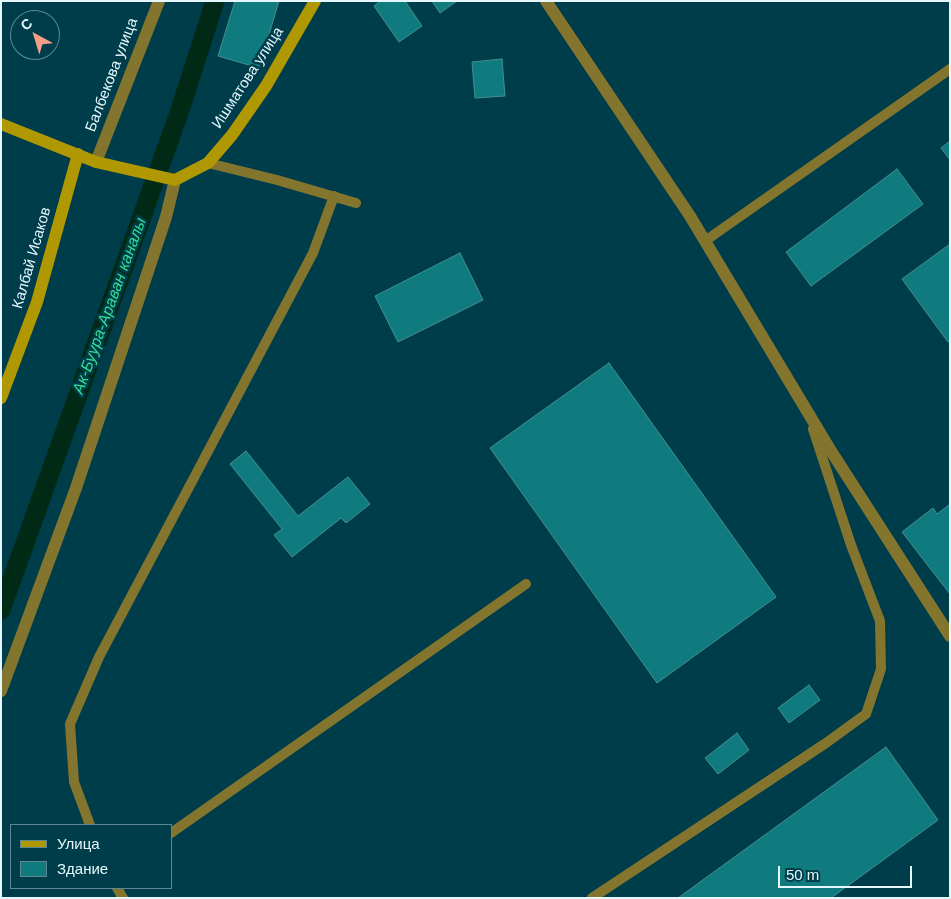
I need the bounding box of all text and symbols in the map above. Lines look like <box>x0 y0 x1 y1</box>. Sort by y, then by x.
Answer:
north arrow <box>10 10 60 60</box>
text: С <box>17 15 35 34</box>
street label: Балбекова улица <box>82 16 142 134</box>
street label: Ишматова улица <box>208 24 288 132</box>
street label: Калбай Исаков <box>9 205 55 311</box>
water label: Ак-Буура-Араван каналы <box>69 215 151 397</box>
legend <box>10 824 172 889</box>
text: Улица <box>57 835 100 852</box>
scale bar <box>781 856 915 888</box>
text: Здание <box>57 860 108 877</box>
text: 50 m <box>786 866 819 883</box>

